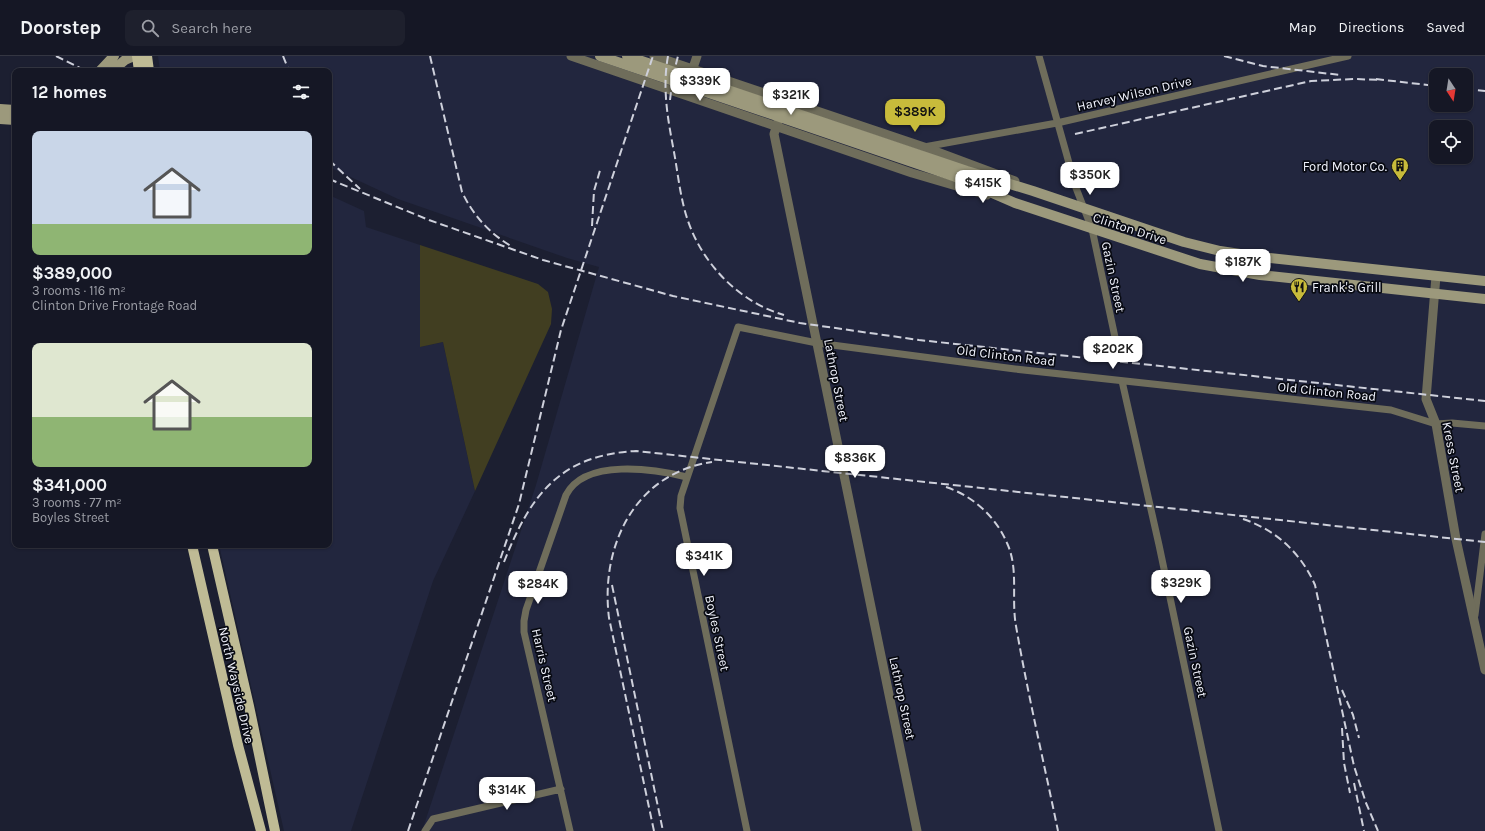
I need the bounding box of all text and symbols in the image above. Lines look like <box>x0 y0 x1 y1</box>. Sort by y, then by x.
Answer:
search box <box>125 10 405 46</box>
text: Doorstep <box>20 17 101 39</box>
icon: search <box>139 17 161 39</box>
text: Search here <box>171 19 252 37</box>
text: Map <box>1289 19 1317 36</box>
text: Directions <box>1339 19 1404 36</box>
text: Saved <box>1426 19 1465 36</box>
pin: $339K <box>672 68 728 102</box>
north arrow <box>1429 68 1473 112</box>
map controls <box>1429 68 1473 164</box>
text: $339K <box>679 73 721 88</box>
street label: Harvey Wilson Drive <box>1075 73 1193 114</box>
icon: filters <box>290 81 312 103</box>
text: 12 homes <box>32 82 107 102</box>
pin: $321K <box>763 82 819 116</box>
text: $321K <box>772 87 810 102</box>
pin: $389K <box>887 99 943 133</box>
text: $389K <box>894 104 936 119</box>
button: locate <box>1429 120 1473 164</box>
building icon: Ford Motor Co. <box>1390 156 1410 181</box>
icon: home <box>136 157 208 229</box>
place label: Ford Motor Co. <box>1303 159 1387 174</box>
pin: $350K <box>1062 162 1118 196</box>
text: $350K <box>1069 167 1111 182</box>
pin: $415K <box>955 170 1011 204</box>
text: $415K <box>964 175 1002 190</box>
street label: Clinton Drive <box>1091 210 1169 248</box>
street label: Gazin Street <box>1099 240 1128 314</box>
pin: $187K <box>1215 249 1271 283</box>
text: $187K <box>1225 254 1261 269</box>
text: $389,000 <box>32 263 112 283</box>
restaurant icon: Frank's Grill <box>1289 277 1309 302</box>
place label: Frank's Grill <box>1312 280 1382 295</box>
text: 3 rooms · 116 m² <box>32 283 126 298</box>
text: Clinton Drive Frontage Road <box>32 298 197 313</box>
pin: $202K <box>1085 336 1141 370</box>
street label: Lathrop Street <box>821 337 852 423</box>
text: $202K <box>1092 341 1134 356</box>
street label: Old Clinton Road <box>956 342 1056 369</box>
icon: home <box>136 369 208 441</box>
street label: Old Clinton Road <box>1277 379 1377 404</box>
street label: Kress Street <box>1439 420 1468 494</box>
pin: $836K <box>827 445 883 479</box>
text: $836K <box>834 450 876 465</box>
text: $341,000 <box>32 475 107 495</box>
text: 3 rooms · 77 m² <box>32 495 122 510</box>
text: Boyles Street <box>32 510 109 525</box>
pin: $341K <box>676 543 732 577</box>
text: $341K <box>685 548 723 563</box>
pin: $329K <box>1153 570 1209 604</box>
pin: $284K <box>510 571 566 605</box>
text: $329K <box>1160 575 1202 590</box>
text: $284K <box>517 576 559 591</box>
street label: Boyles Street <box>702 594 733 673</box>
street label: North Wayside Drive <box>216 625 257 745</box>
street label: Gazin Street <box>1181 625 1210 699</box>
street label: Harris Street <box>529 627 560 703</box>
street label: Lathrop Street <box>886 655 919 741</box>
pin: $314K <box>479 777 535 811</box>
text: $314K <box>488 782 526 797</box>

